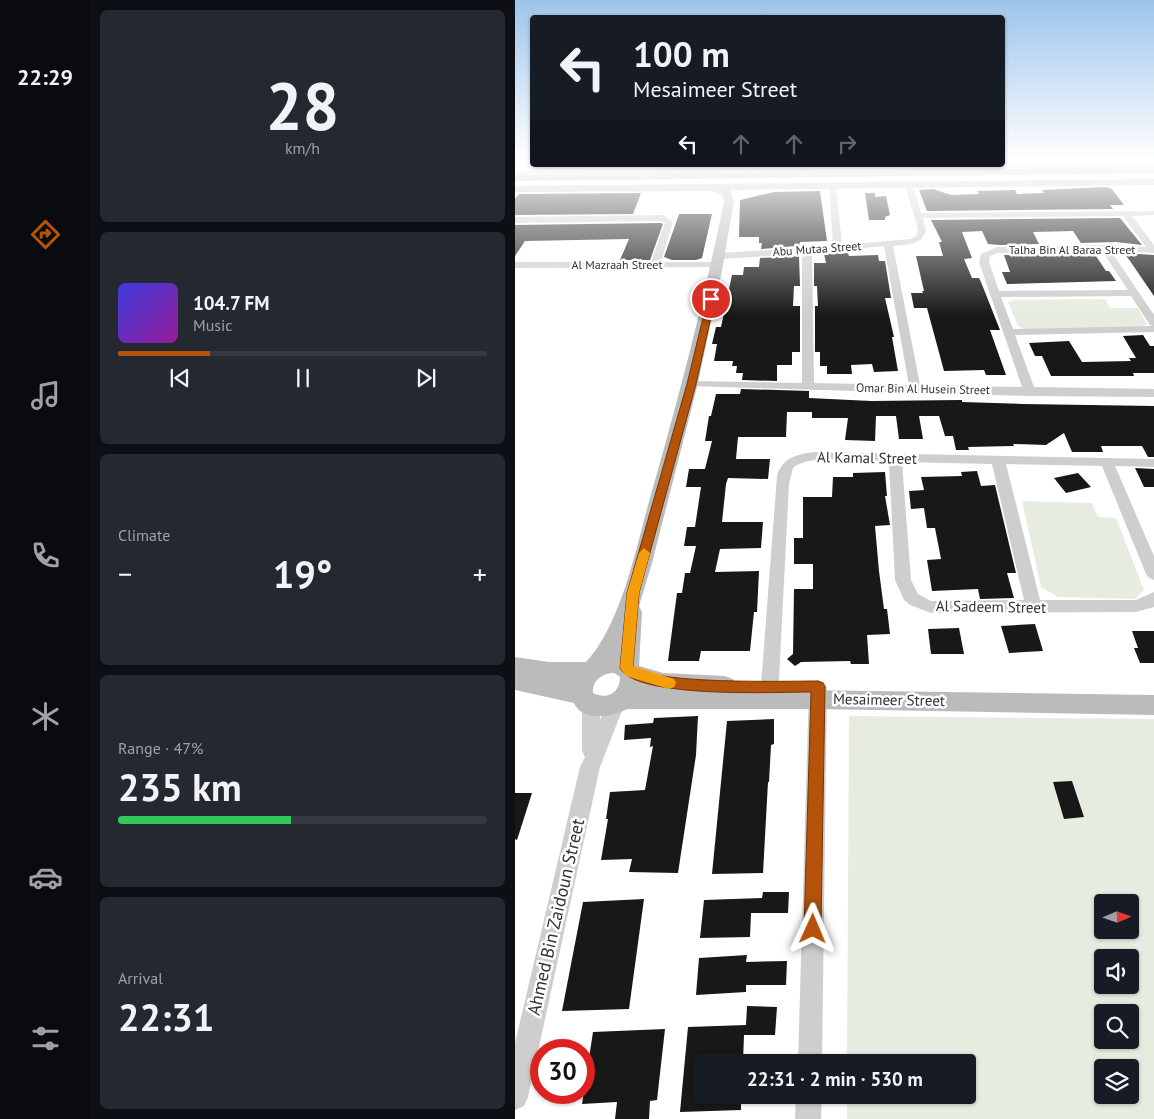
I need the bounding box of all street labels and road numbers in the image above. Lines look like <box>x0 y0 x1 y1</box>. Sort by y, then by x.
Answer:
street label: Abu Mutaa Street <box>772 238 862 259</box>
street label: Talha Bin Al Baraa Street <box>1009 242 1135 257</box>
street label: Al Mazraah Street <box>572 257 662 272</box>
street label: Omar Bin Al Husein Street <box>856 380 990 397</box>
street label: Al Kamal Street <box>817 447 917 468</box>
street label: Al Sadeem Street <box>936 596 1046 617</box>
street label: Mesaimeer Street <box>833 689 945 710</box>
street label: Ahmed Bin Zaidoun Street <box>522 816 589 1017</box>

